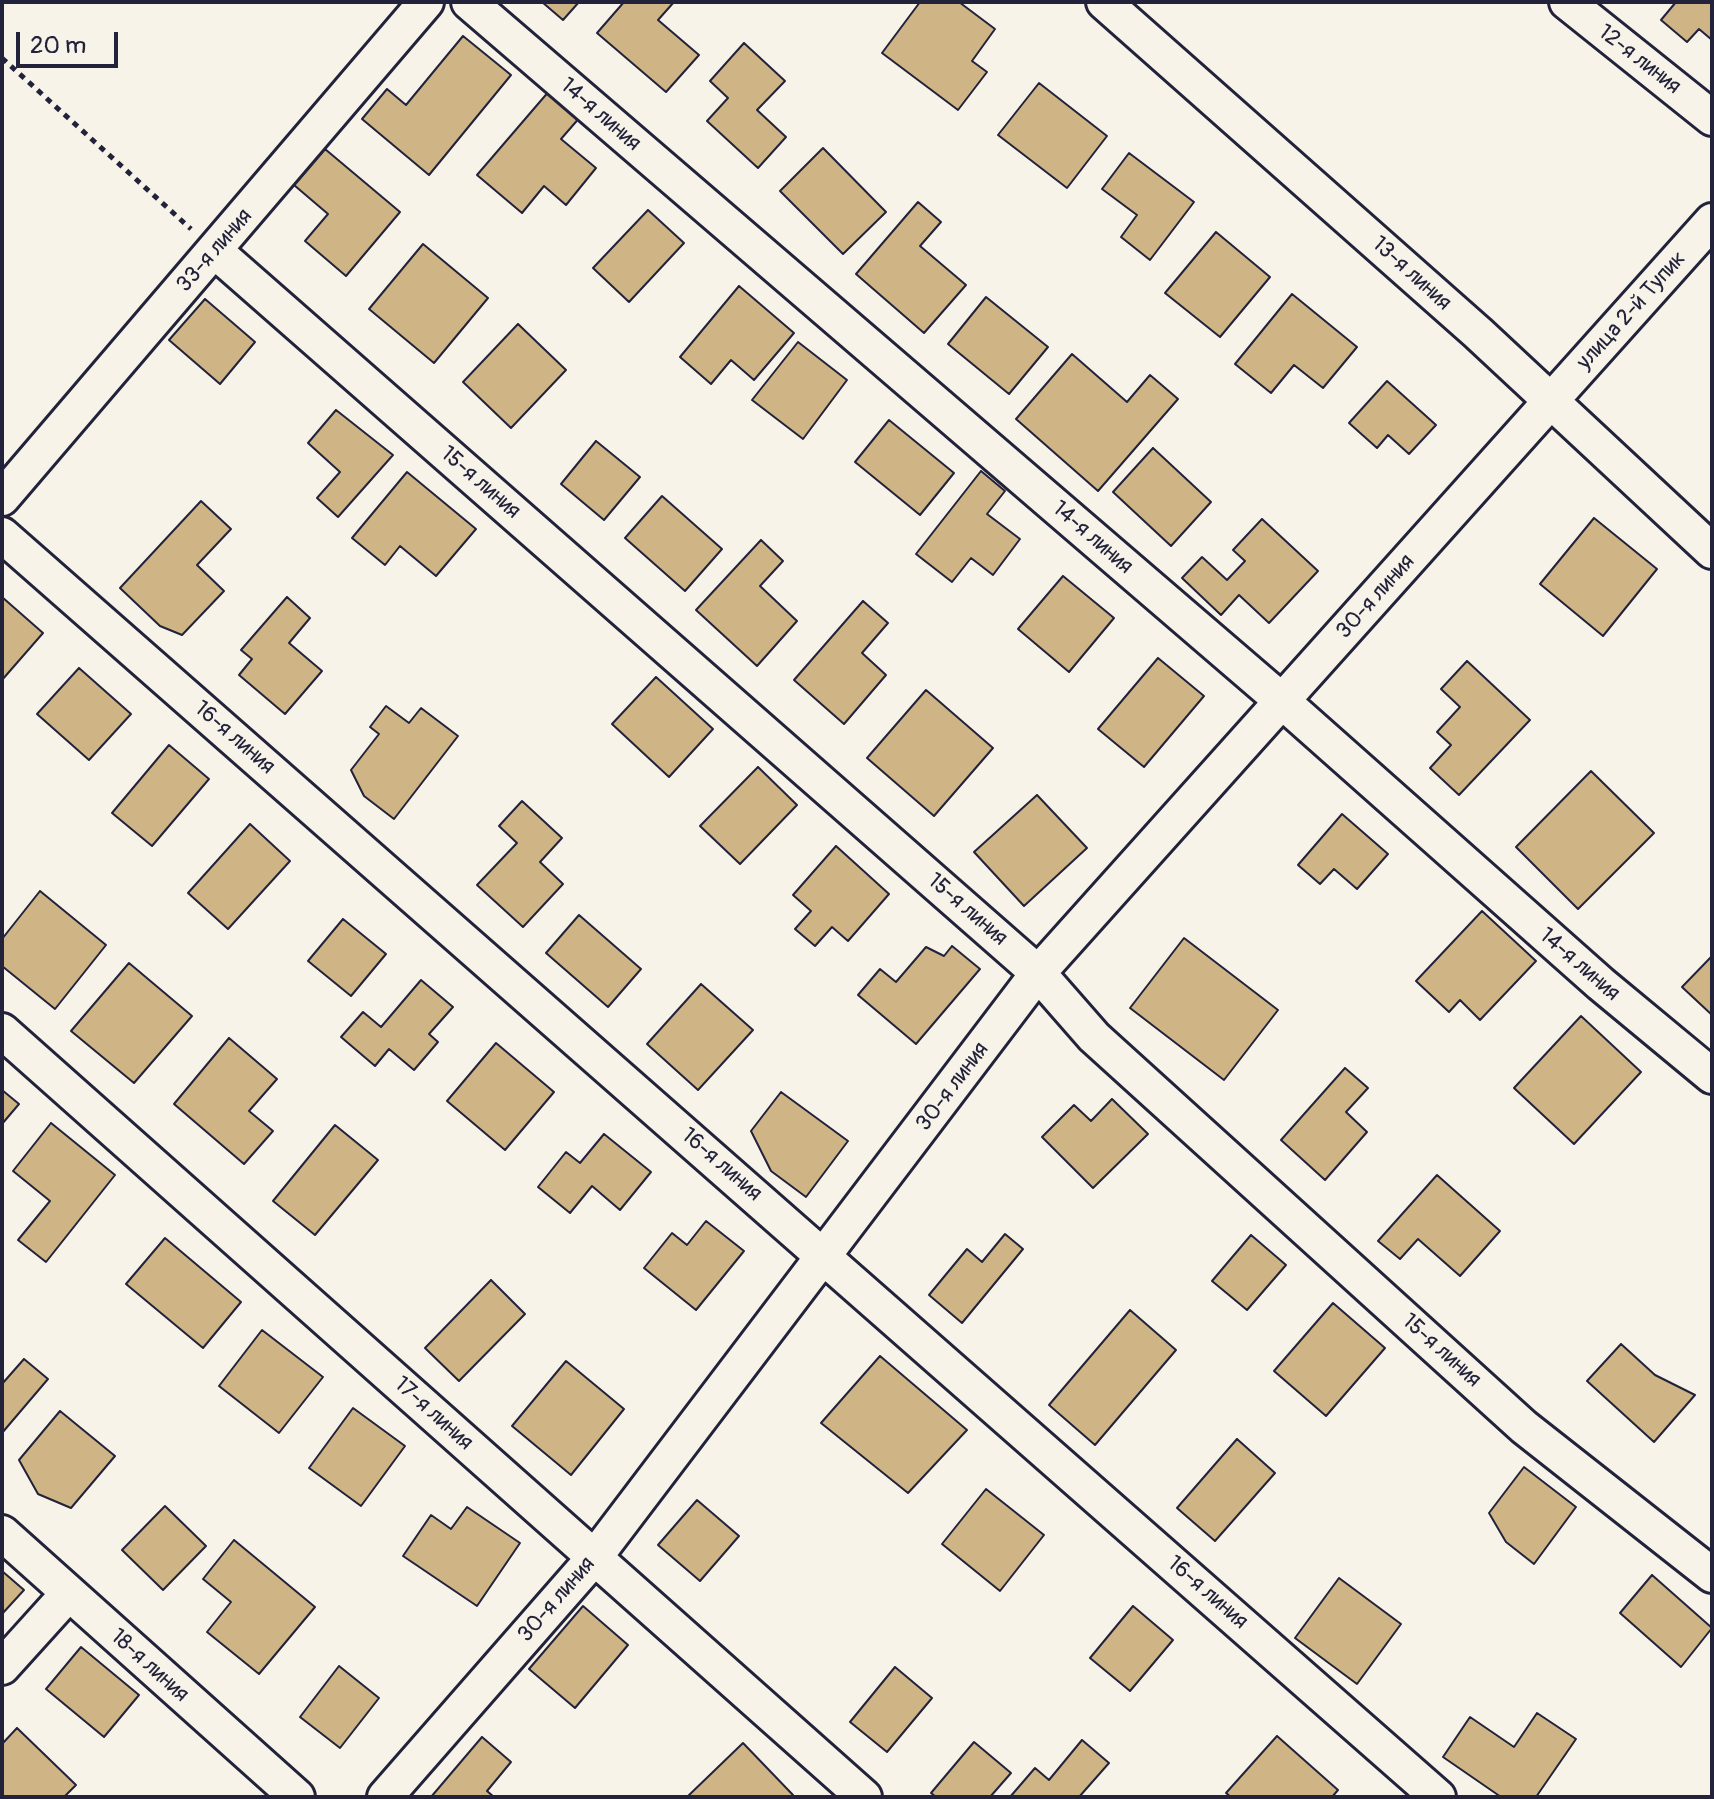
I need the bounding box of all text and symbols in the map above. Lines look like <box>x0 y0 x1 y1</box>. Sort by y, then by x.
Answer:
scale bar <box>20 16 122 66</box>
street label: 12-я линия <box>1592 19 1686 101</box>
text: 20 m <box>30 31 86 60</box>
street label: 14-я линия <box>554 73 646 157</box>
street label: 33-я линия <box>172 204 258 298</box>
street label: 13-я линия <box>1366 231 1456 317</box>
street label: улица 2-й Тупик <box>1572 246 1692 376</box>
street label: 15-я линия <box>435 441 525 525</box>
street label: 14-я линия <box>1046 496 1138 580</box>
street label: 30-я линия <box>1331 549 1421 645</box>
street label: 16-я линия <box>188 696 280 780</box>
street label: 15-я линия <box>922 868 1012 952</box>
street label: 14-я линия <box>1533 923 1625 1007</box>
street label: 30-я линия <box>911 1037 995 1137</box>
street label: 16-я линия <box>675 1123 767 1207</box>
street label: 15-я линия <box>1396 1309 1486 1393</box>
street label: 17-я линия <box>388 1372 478 1456</box>
street label: 16-я линия <box>1161 1551 1253 1635</box>
street label: 30-я линия <box>513 1552 601 1648</box>
street label: 18-я линия <box>104 1624 194 1708</box>

